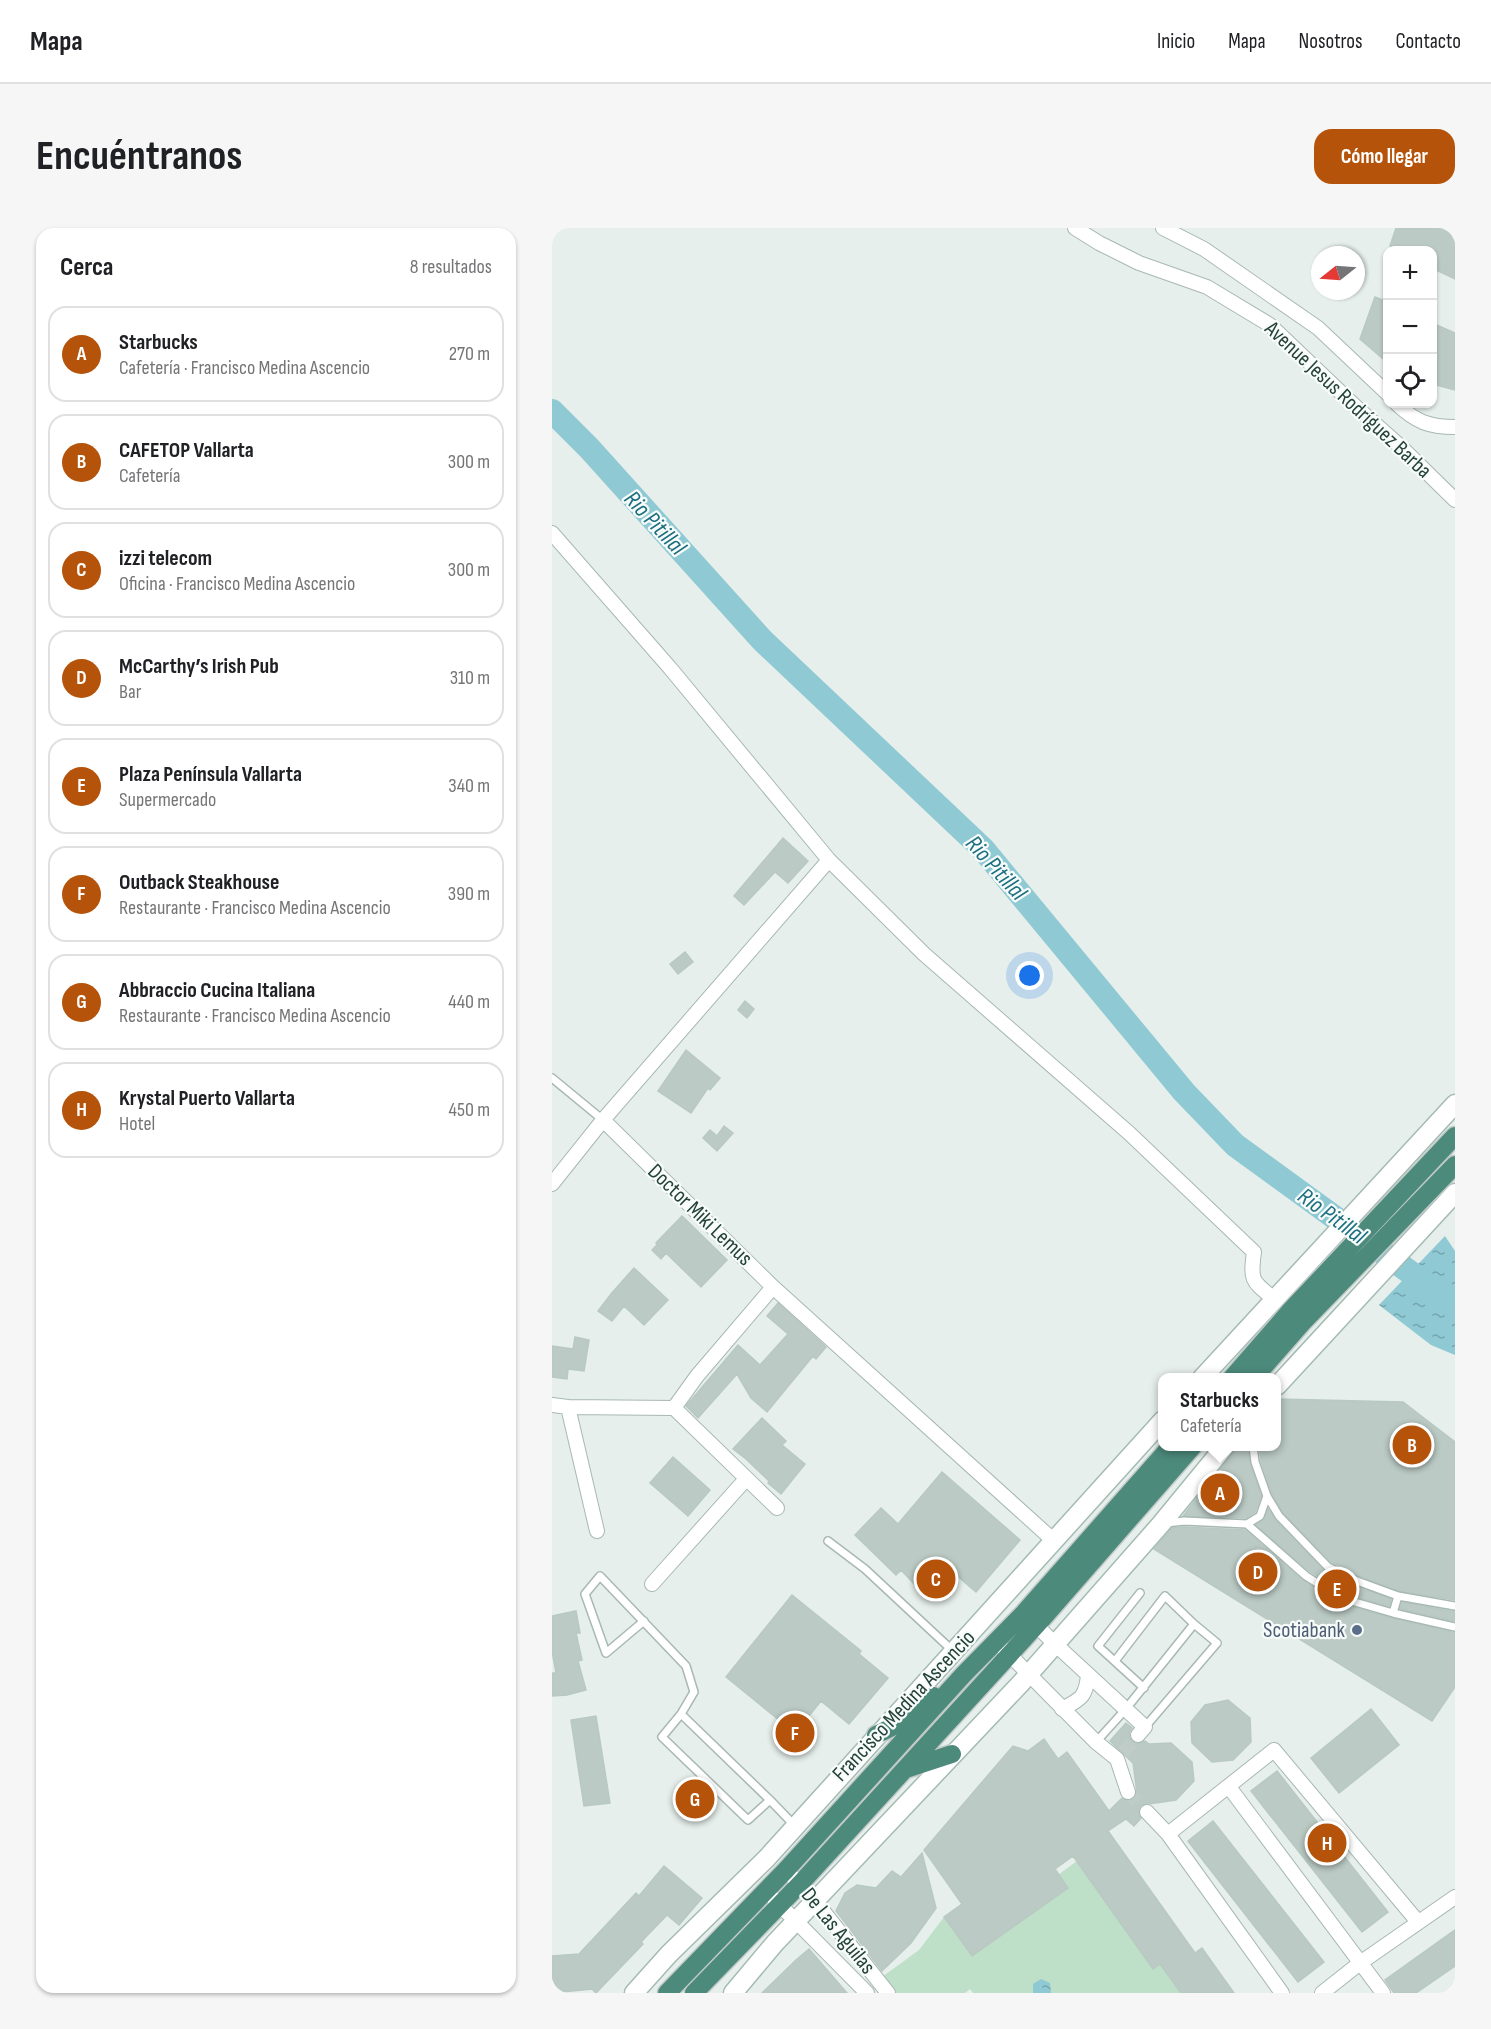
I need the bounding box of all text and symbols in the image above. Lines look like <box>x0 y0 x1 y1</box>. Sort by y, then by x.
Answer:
text: Mapa <box>30 25 83 58</box>
text: Inicio <box>1157 29 1195 54</box>
text: Mapa <box>1228 29 1266 54</box>
text: Nosotros <box>1299 29 1363 54</box>
text: Contacto <box>1396 29 1461 54</box>
button: Cómo llegar <box>1314 129 1455 184</box>
text: Encuéntranos <box>36 131 242 182</box>
north arrow <box>1311 246 1365 300</box>
map controls <box>1383 246 1437 408</box>
button: + <box>1383 246 1437 300</box>
text: Cerca <box>60 252 113 283</box>
text: 8 resultados <box>410 255 492 279</box>
button: − <box>1383 300 1437 354</box>
street label: Avenue Jesus Rodríguez Barba <box>1258 315 1437 484</box>
text: Starbucks <box>119 329 198 356</box>
text: A <box>77 342 86 366</box>
text: 270 m <box>449 342 490 366</box>
button: locate <box>1383 354 1437 408</box>
text: Cafetería · Francisco Medina Ascencio <box>119 356 370 380</box>
text: CAFETOP Vallarta <box>119 437 254 464</box>
text: B <box>77 450 86 474</box>
text: 300 m <box>448 450 490 474</box>
text: Cafetería <box>119 464 181 488</box>
water label: Rio Pitillal <box>618 485 692 562</box>
text: izzi telecom <box>119 545 212 572</box>
text: C <box>76 558 87 582</box>
text: 300 m <box>448 558 490 582</box>
text: Oficina · Francisco Medina Ascencio <box>119 572 355 596</box>
text: McCarthy’s Irish Pub <box>119 653 279 680</box>
text: D <box>76 666 87 690</box>
text: 310 m <box>450 666 490 690</box>
text: Bar <box>119 680 141 704</box>
text: Plaza Península Vallarta <box>119 761 302 788</box>
text: E <box>77 774 86 798</box>
text: 340 m <box>448 774 490 798</box>
text: Supermercado <box>119 788 216 812</box>
water label: Rio Pitillal <box>959 830 1033 907</box>
text: Outback Steakhouse <box>119 869 279 896</box>
text: F <box>77 882 86 906</box>
text: 390 m <box>448 882 490 906</box>
text: Restaurante · Francisco Medina Ascencio <box>119 896 391 920</box>
your location <box>1015 961 1044 990</box>
text: Abbraccio Cucina Italiana <box>119 977 315 1004</box>
text: G <box>76 990 87 1014</box>
text: 440 m <box>448 990 490 1014</box>
text: Restaurante · Francisco Medina Ascencio <box>119 1004 391 1028</box>
text: Krystal Puerto Vallarta <box>119 1085 295 1112</box>
text: H <box>76 1098 87 1122</box>
text: 450 m <box>449 1098 490 1122</box>
text: Hotel <box>119 1112 155 1136</box>
street label: Doctor Miki Lemus <box>642 1158 758 1272</box>
water label: Rio Pitillal <box>1292 1182 1372 1251</box>
popup <box>1158 1373 1281 1451</box>
text: Starbucks <box>1180 1387 1259 1414</box>
text: Cafetería <box>1180 1414 1242 1438</box>
pin: B <box>1392 1422 1432 1468</box>
pin: A <box>1200 1470 1240 1516</box>
pin: D <box>1238 1550 1278 1594</box>
pin: C <box>916 1556 956 1602</box>
pin: E <box>1318 1566 1356 1612</box>
place label: Scotiabank <box>1263 1617 1346 1644</box>
marker: Scotiabank <box>1350 1623 1364 1637</box>
street label: Francisco Medina Ascencio <box>827 1625 981 1787</box>
pin: F <box>776 1710 814 1756</box>
pin: G <box>676 1776 714 1822</box>
pin: H <box>1308 1820 1346 1866</box>
street label: De Las Aguilas <box>795 1882 881 1980</box>

